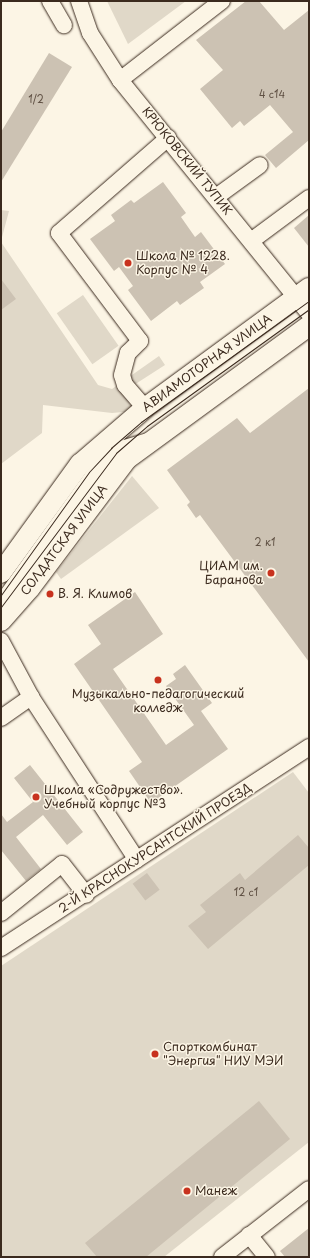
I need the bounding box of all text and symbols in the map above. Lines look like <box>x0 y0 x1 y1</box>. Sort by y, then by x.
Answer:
house number: 4 с14 <box>259 88 285 100</box>
house number: 1/2 <box>28 93 44 105</box>
street label: КРЮКОВСКИЙ ТУПИК <box>139 104 235 218</box>
place label: Школа № 1228. Корпус № 4 <box>136 249 231 277</box>
marker: Школа № 1228. Корпус № 4 <box>123 258 133 268</box>
street label: АВИАМОТОРНАЯ УЛИЦА <box>140 311 274 415</box>
street label: СОЛДАТСКАЯ УЛИЦА <box>18 482 110 598</box>
house number: 2 к1 <box>255 536 275 548</box>
place label: ЦИАМ им. Баранова <box>200 559 263 587</box>
marker: ЦИАМ им. Баранова <box>266 568 276 578</box>
place label: В. Я. Климов <box>58 587 133 601</box>
marker: В. Я. Климов <box>45 589 55 599</box>
marker: Музыкально-педагогический колледж <box>153 675 163 685</box>
place label: Музыкально-педагогический колледж <box>72 687 244 715</box>
street label: 2-Й КРАСНОКУРСАНТСКИЙ ПРОЕЗД <box>56 780 254 916</box>
place label: Школа «Содружество». Учебный корпус №3 <box>44 783 183 811</box>
marker: Школа «Содружество». Учебный корпус №3 <box>31 792 41 802</box>
house number: 12 с1 <box>234 886 258 898</box>
place label: Спорткомбинат "Энергия" НИУ МЭИ <box>163 1040 285 1068</box>
marker: Спорткомбинат "Энергия" НИУ МЭИ <box>150 1049 160 1059</box>
place label: Манеж <box>195 1184 237 1198</box>
marker: Манеж <box>182 1186 192 1196</box>

